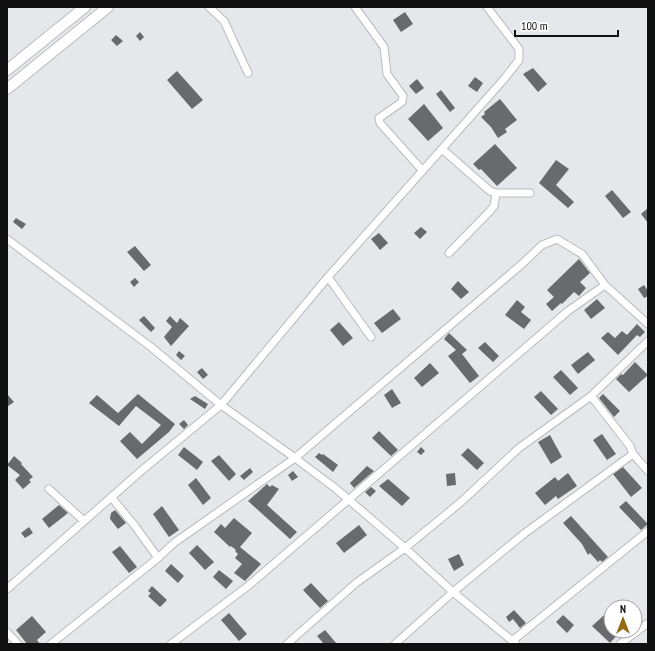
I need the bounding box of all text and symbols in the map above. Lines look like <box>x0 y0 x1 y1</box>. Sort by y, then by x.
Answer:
scale bar <box>515 12 618 38</box>
text: 100 m <box>521 18 548 33</box>
north arrow <box>603 599 643 639</box>
text: N <box>620 602 626 616</box>

